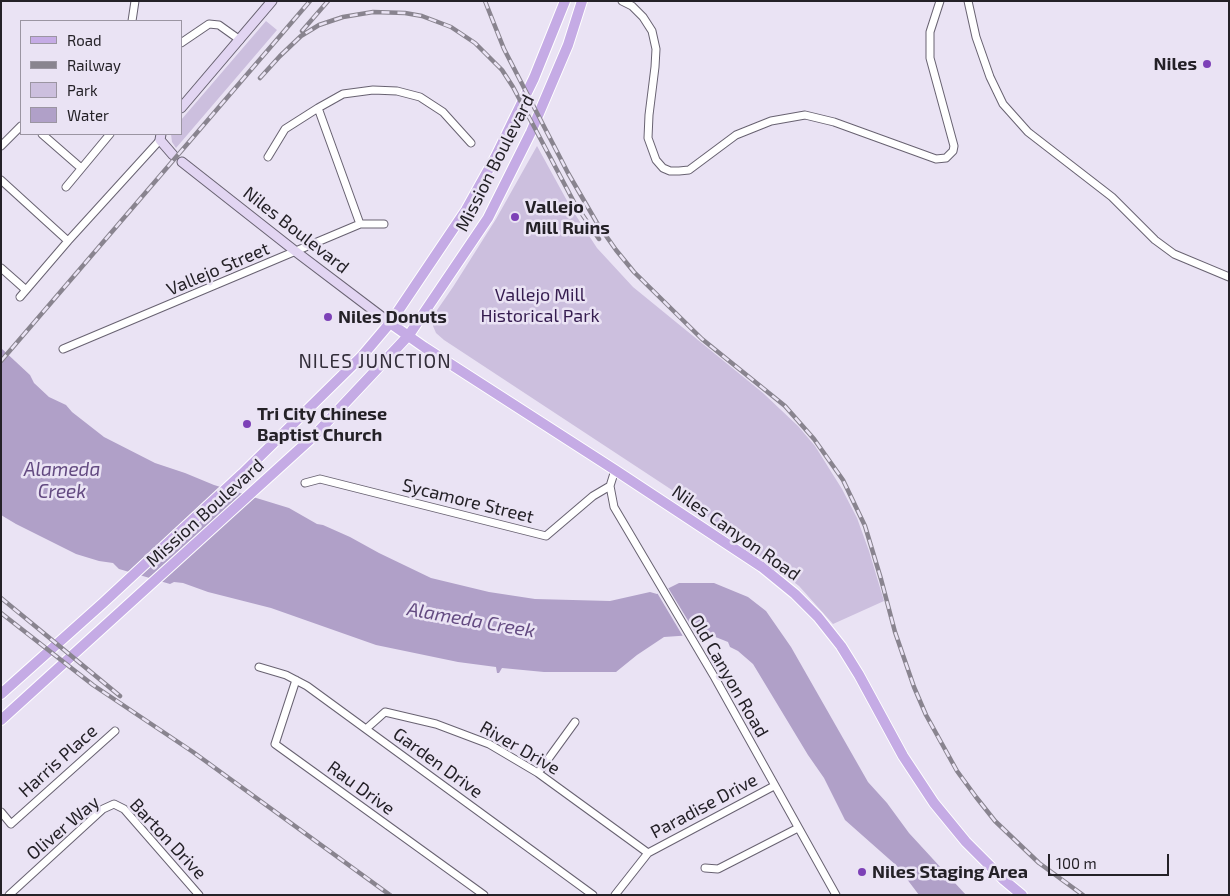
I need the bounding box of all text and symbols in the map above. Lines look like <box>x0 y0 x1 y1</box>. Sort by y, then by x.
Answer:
legend <box>20 20 182 135</box>
text: Road <box>67 31 102 49</box>
place label: Niles <box>1153 53 1197 75</box>
text: Railway <box>67 56 121 74</box>
marker: Niles <box>1201 58 1213 70</box>
text: Park <box>67 81 98 99</box>
street label: Mission Boulevard <box>451 91 539 235</box>
text: Water <box>67 106 109 124</box>
street label: Niles Boulevard <box>239 182 353 278</box>
place label: Vallejo Mill Ruins <box>525 196 610 238</box>
marker: Vallejo Mill Ruins <box>509 211 521 223</box>
street label: Vallejo Street <box>163 238 273 300</box>
park label: Vallejo Mill Historical Park <box>480 284 600 326</box>
place label: Niles Donuts <box>338 306 447 328</box>
marker: Niles Donuts <box>322 311 334 323</box>
district label: NILES JUNCTION <box>297 351 453 373</box>
place label: Tri City Chinese Baptist Church <box>257 403 387 446</box>
marker: Tri City Chinese Baptist Church <box>241 418 253 430</box>
street label: Mission Boulevard <box>142 454 268 572</box>
water label: Alameda Creek <box>24 459 100 503</box>
street label: Sycamore Street <box>400 474 536 528</box>
street label: Niles Canyon Road <box>668 481 804 585</box>
water label: Alameda Creek <box>405 598 537 642</box>
street label: Old Canyon Road <box>685 611 773 741</box>
street label: River Drive <box>476 716 564 780</box>
street label: Harris Place <box>14 720 102 802</box>
street label: Garden Drive <box>389 723 487 803</box>
street label: Rau Drive <box>323 756 399 820</box>
street label: Paradise Drive <box>647 769 761 843</box>
street label: Oliver Way <box>22 791 104 865</box>
street label: Barton Drive <box>125 794 211 884</box>
scale bar <box>1050 844 1171 876</box>
text: 100 m <box>1056 854 1097 872</box>
place label: Niles Staging Area <box>872 861 1028 883</box>
marker: Niles Staging Area <box>856 866 868 878</box>

